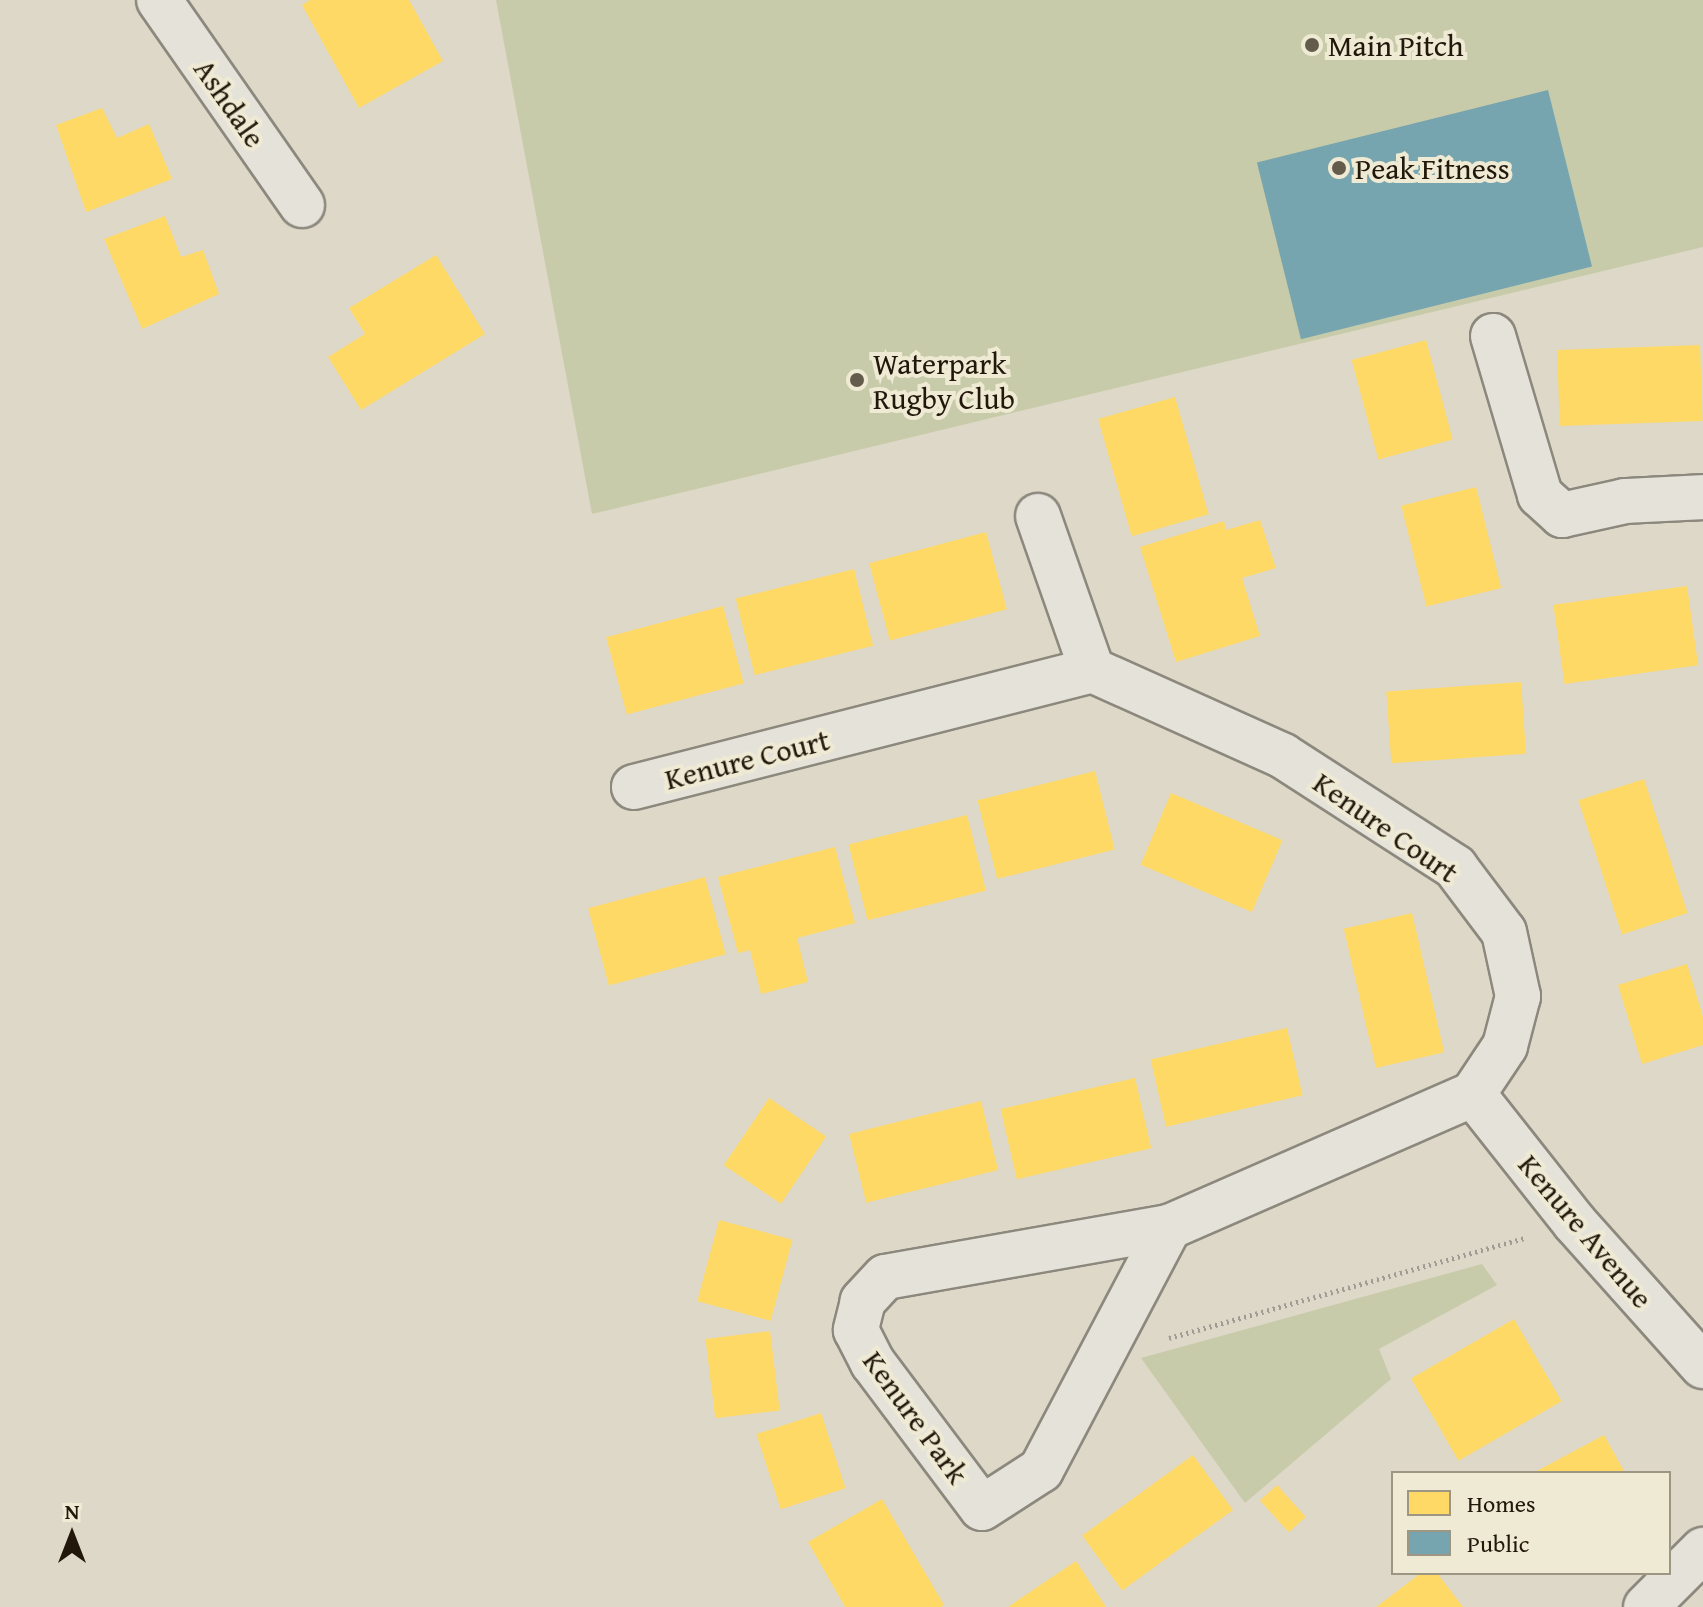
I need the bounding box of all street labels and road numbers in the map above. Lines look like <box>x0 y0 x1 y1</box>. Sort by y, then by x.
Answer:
street label: Ashdale <box>187 52 273 154</box>
street label: Kenure Court <box>661 721 833 797</box>
street label: Kenure Court <box>1307 764 1465 890</box>
street label: Kenure Avenue <box>1511 1147 1661 1315</box>
street label: Kenure Park <box>856 1344 976 1490</box>

